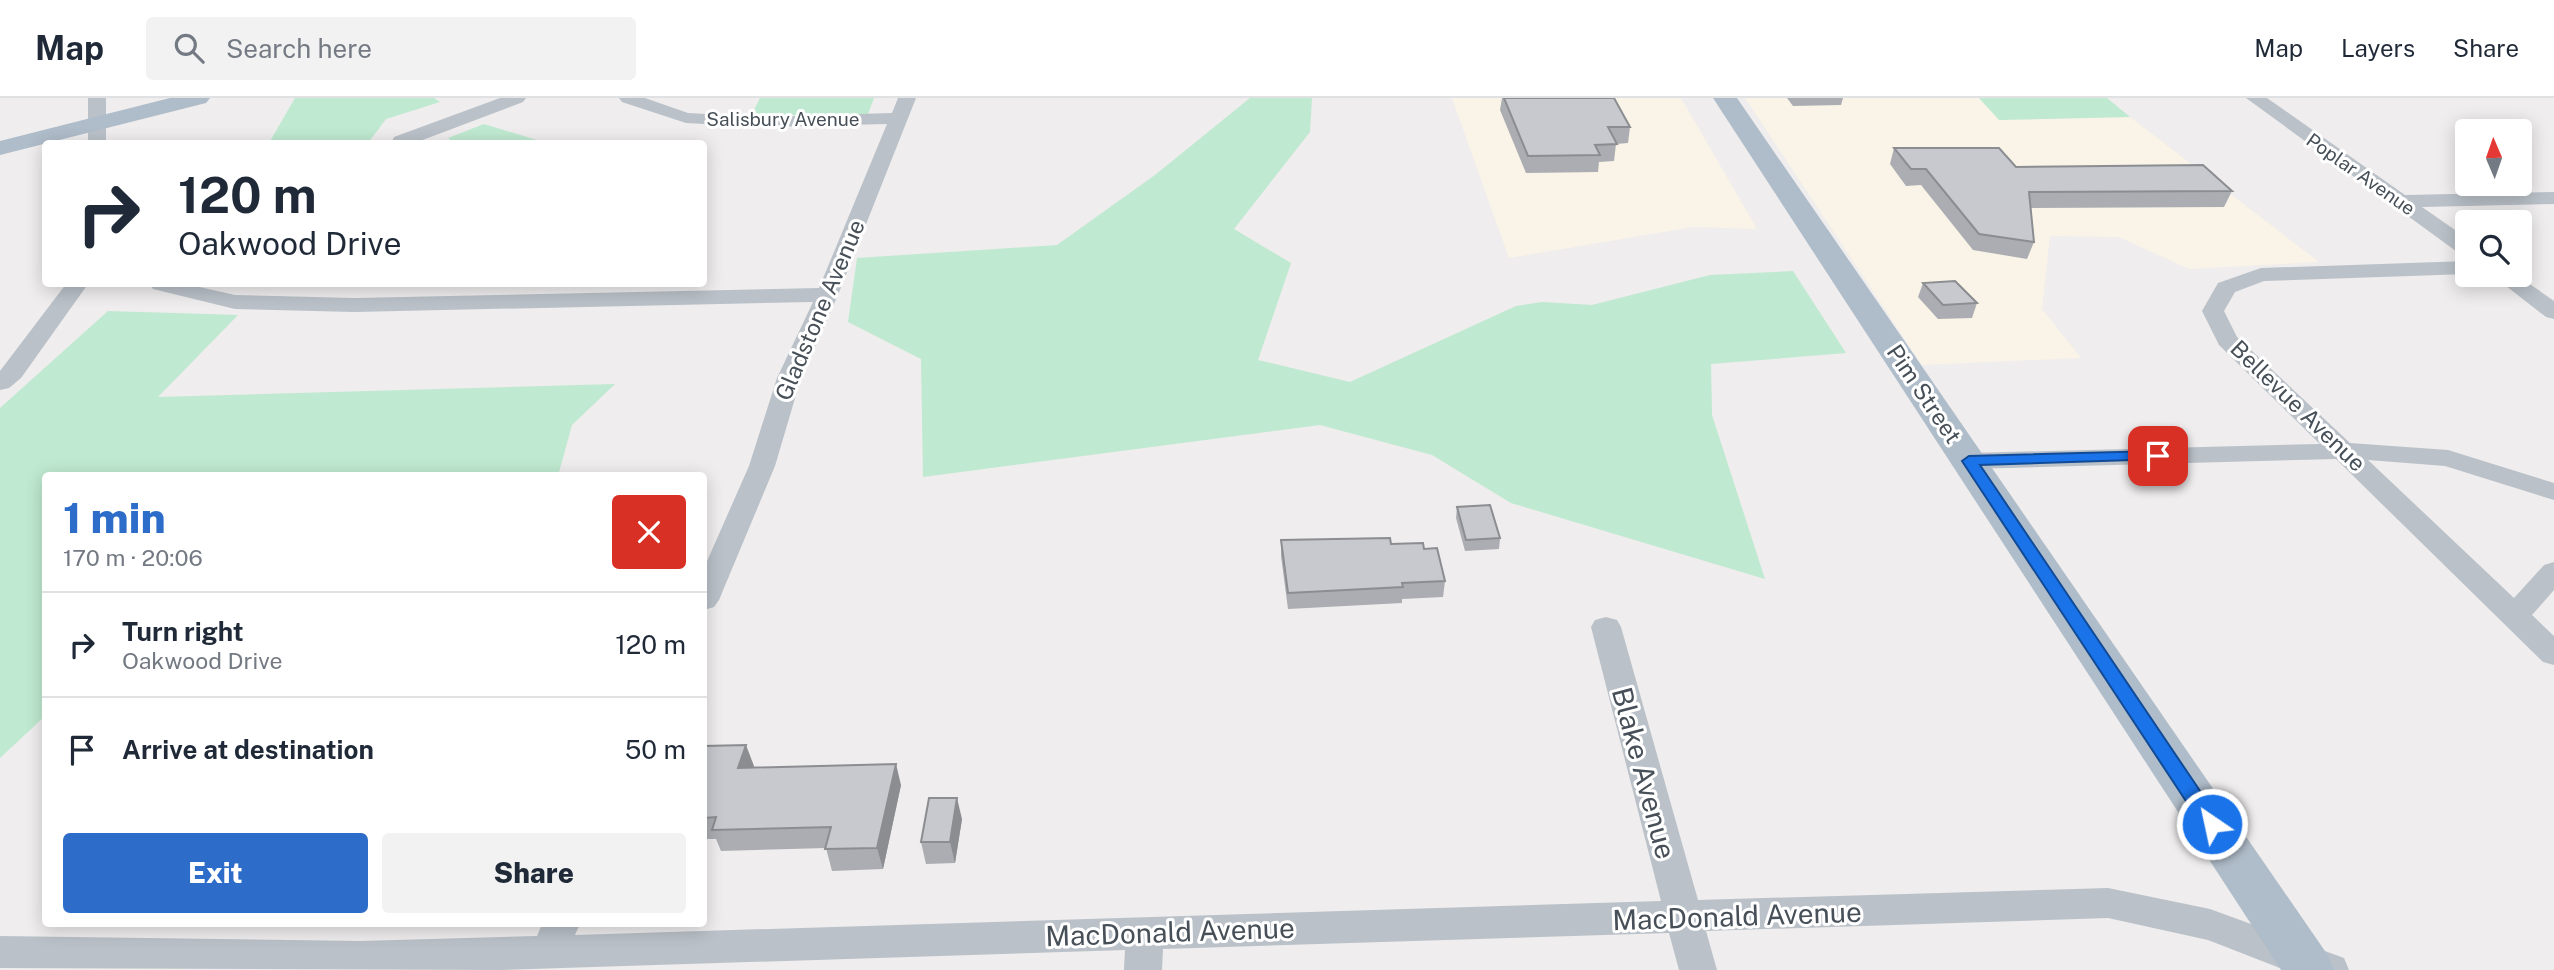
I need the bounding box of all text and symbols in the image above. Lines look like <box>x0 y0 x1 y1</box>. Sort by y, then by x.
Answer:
search box <box>146 17 636 80</box>
text: Map <box>35 29 104 67</box>
icon: search <box>170 29 208 67</box>
text: Search here <box>226 33 372 64</box>
text: Map <box>2254 34 2303 62</box>
text: Layers <box>2341 34 2415 62</box>
text: Share <box>2453 34 2519 62</box>
street label: Salisbury Avenue <box>706 108 860 130</box>
north arrow <box>2455 119 2532 196</box>
map controls <box>2455 119 2532 287</box>
street label: Poplar Avenue <box>2302 128 2420 220</box>
text: 120 m <box>178 166 317 224</box>
icon: right <box>63 168 154 259</box>
button: search <box>2455 210 2532 287</box>
street label: Gladstone Avenue <box>769 215 870 404</box>
text: Oakwood Drive <box>178 225 402 262</box>
street label: Bellevue Avenue <box>2225 335 2371 477</box>
street label: Pim Street <box>1882 339 1967 448</box>
pin <box>2128 426 2188 486</box>
icon: arrive <box>2139 437 2177 475</box>
text: 1 min <box>63 493 166 542</box>
button: close <box>612 495 686 569</box>
text: 170 m · 20:06 <box>63 544 203 571</box>
text: Turn right <box>122 616 244 647</box>
icon: right <box>63 626 101 664</box>
text: 120 m <box>615 629 686 660</box>
text: Oakwood Drive <box>122 647 283 674</box>
street label: Blake Avenue <box>1606 683 1683 862</box>
icon: arrive <box>63 731 101 769</box>
text: Arrive at destination <box>122 734 374 765</box>
text: 50 m <box>625 734 686 765</box>
position arrow <box>2175 787 2249 861</box>
button: Exit <box>63 833 368 913</box>
button: Share <box>382 833 686 913</box>
street label: MacDonald Avenue <box>1612 895 1862 936</box>
street label: MacDonald Avenue <box>1045 911 1295 952</box>

